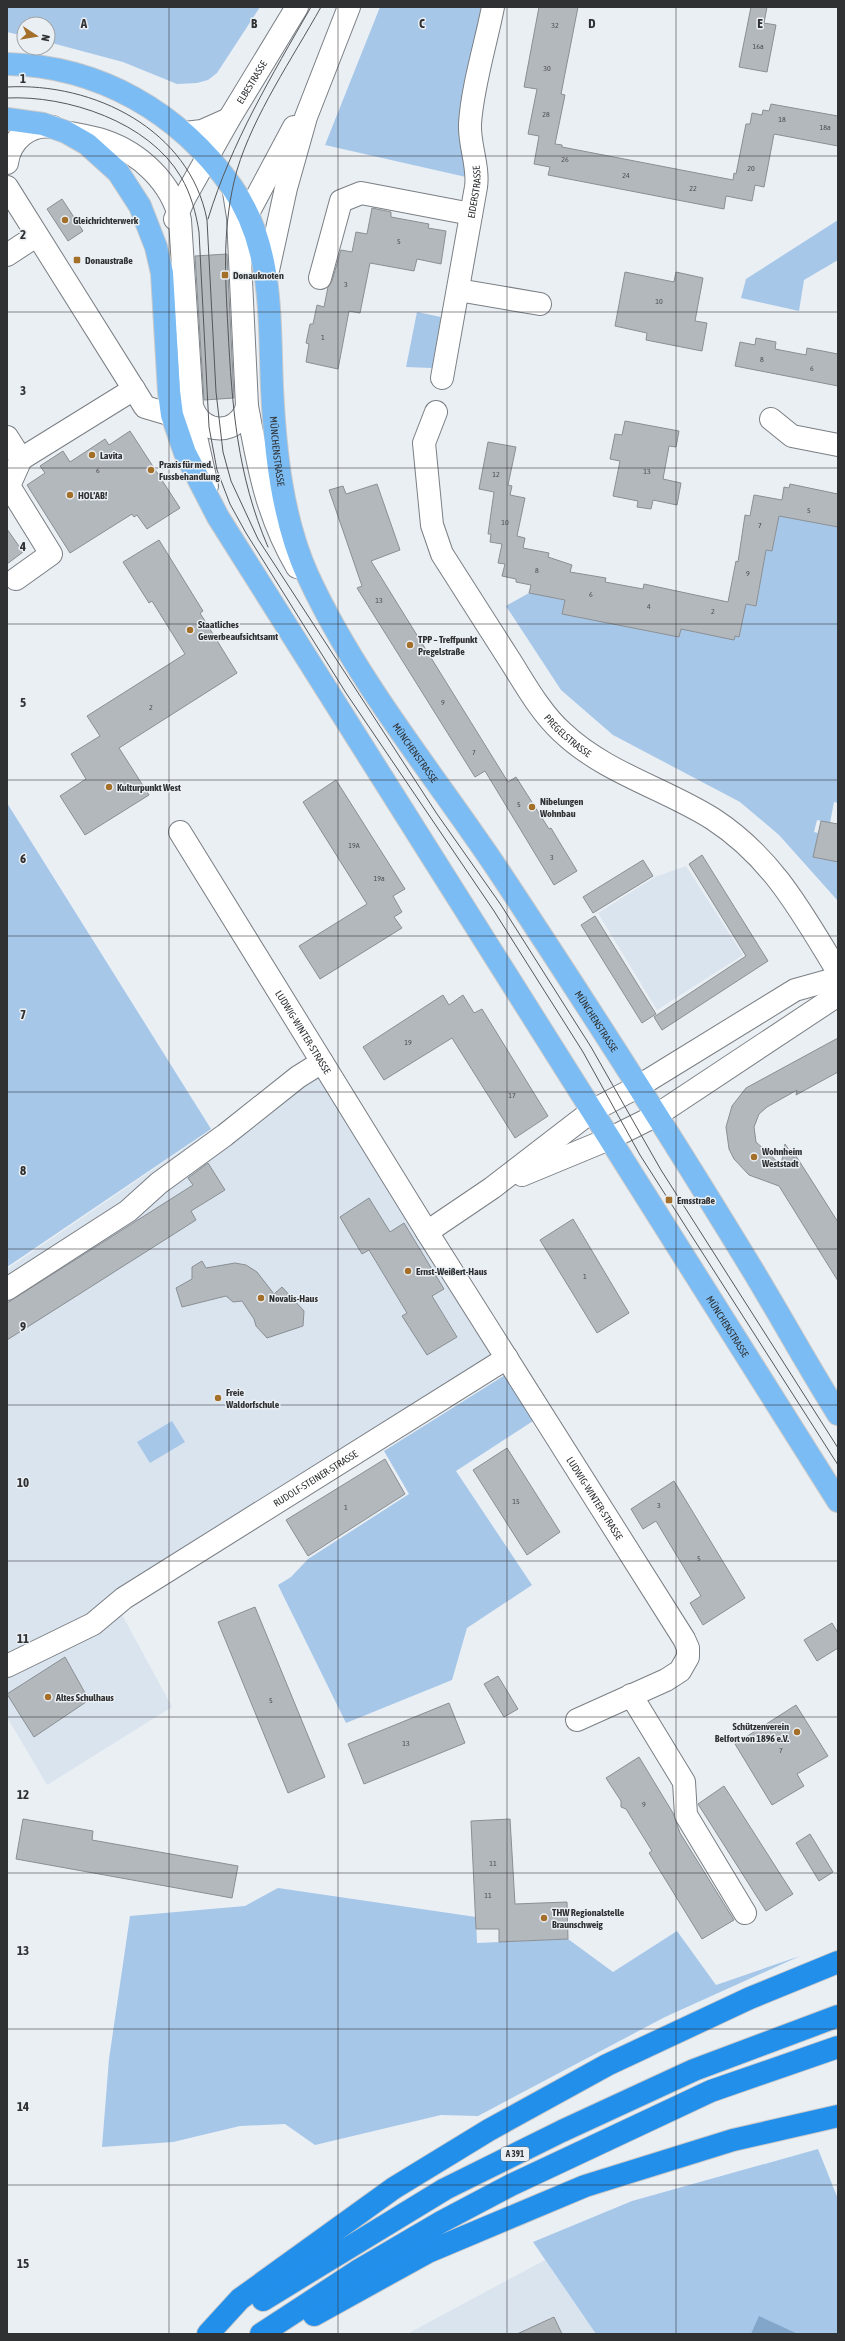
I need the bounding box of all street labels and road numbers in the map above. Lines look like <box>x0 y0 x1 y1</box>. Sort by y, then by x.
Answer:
street label: ELBESTRASSE <box>234 58 269 106</box>
street label: EIDERSTRASSE <box>465 164 482 219</box>
street label: MÜNCHENSTRASSE <box>268 416 287 488</box>
street label: PREGELSTRASSE <box>542 712 594 759</box>
street label: MÜNCHENSTRASSE <box>391 721 441 785</box>
street label: LUDWIG-WINTER-STRASSE <box>274 988 334 1076</box>
street label: MÜNCHENSTRASSE <box>573 989 621 1054</box>
street label: MÜNCHENSTRASSE <box>705 1294 752 1360</box>
street label: RUDOLF-STEINER-STRASSE <box>271 1447 360 1509</box>
street label: LUDWIG-WINTER-STRASSE <box>565 1455 626 1542</box>
road number: A 391 <box>501 2147 529 2161</box>

